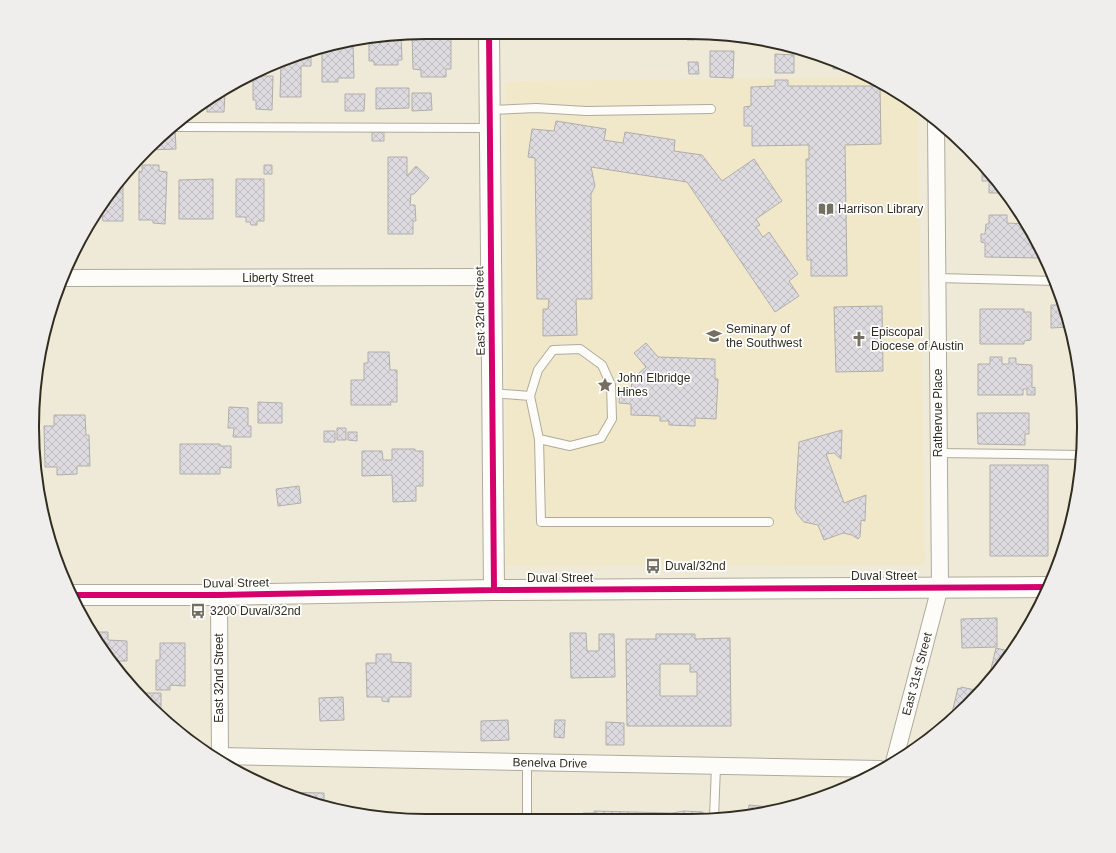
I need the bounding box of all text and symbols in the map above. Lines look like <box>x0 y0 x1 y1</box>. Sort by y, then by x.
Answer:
library icon: Harrison Library <box>817 200 835 218</box>
place label: Harrison Library <box>838 202 923 216</box>
street label: East 32nd Street <box>472 266 488 356</box>
street label: Liberty Street <box>242 271 314 285</box>
place label: Seminary of the Southwest <box>726 322 803 350</box>
place label: Episcopal Diocese of Austin <box>871 325 964 353</box>
school or university icon: Seminary of the Southwest <box>705 327 723 345</box>
church icon: Episcopal Diocese of Austin <box>850 330 868 348</box>
street label: Rathervue Place <box>931 368 945 457</box>
place label: John Elbridge Hines <box>617 371 691 399</box>
place icon: John Elbridge Hines <box>596 376 614 394</box>
bus stop icon: Duval/32nd <box>644 557 662 575</box>
place label: Duval/32nd <box>665 559 726 573</box>
street label: Duval Street <box>851 569 918 583</box>
street label: Duval Street <box>527 571 594 585</box>
street label: Duval Street <box>203 575 270 591</box>
bus stop icon: 3200 Duval/32nd <box>189 602 207 620</box>
place label: 3200 Duval/32nd <box>210 604 301 618</box>
street label: East 31st Street <box>899 630 935 717</box>
street label: East 32nd Street <box>212 633 226 723</box>
street label: Benelva Drive <box>513 755 588 771</box>

